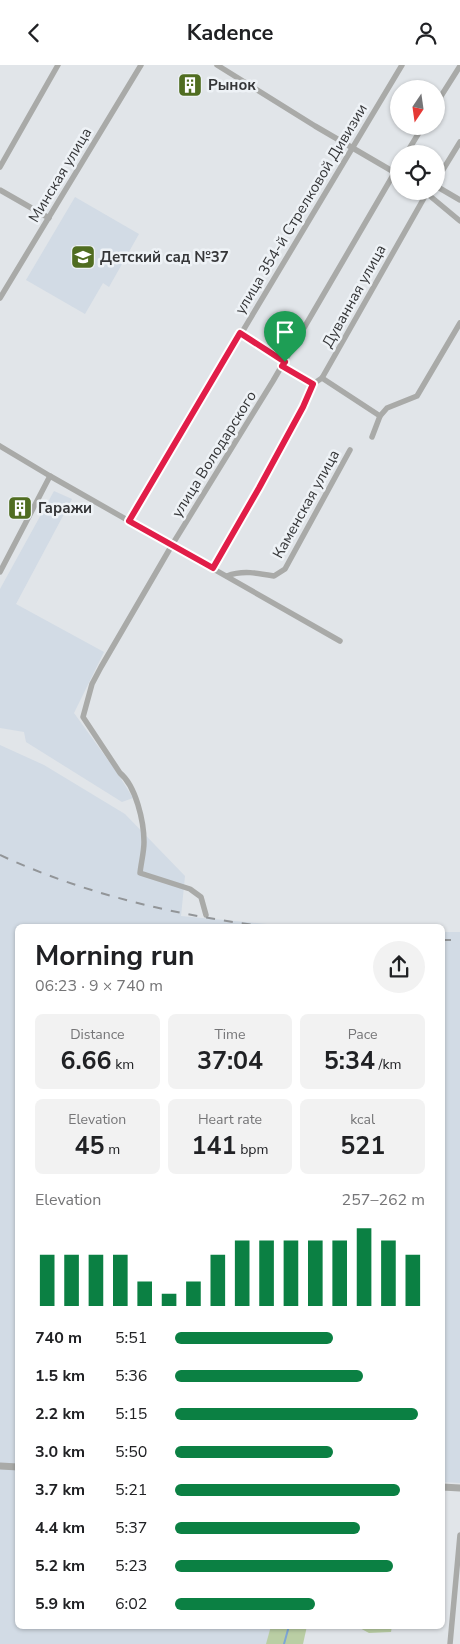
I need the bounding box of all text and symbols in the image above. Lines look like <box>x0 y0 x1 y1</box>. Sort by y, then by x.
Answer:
text: Kadence <box>187 18 273 48</box>
icon: back <box>20 19 48 47</box>
icon: person <box>412 19 440 47</box>
building icon: Рынок <box>177 72 203 98</box>
place label: Рынок <box>208 75 256 95</box>
north arrow <box>390 80 445 135</box>
map controls <box>390 80 445 200</box>
street label: улица 354-й Стрелковой Дивизии <box>230 100 372 318</box>
street label: Минская улица <box>24 124 96 226</box>
button: locate <box>390 145 445 200</box>
street label: Дуванная улица <box>317 241 391 351</box>
school or university icon: Детский сад №37 <box>70 244 96 270</box>
place label: Детский сад №37 <box>100 247 229 267</box>
pin <box>264 311 306 362</box>
icon: arrive <box>271 318 299 346</box>
street label: улица Володарского <box>167 387 261 521</box>
street label: Каменская улица <box>268 446 344 562</box>
building icon: Гаражи <box>7 495 33 521</box>
place label: Гаражи <box>38 498 92 518</box>
text: Morning run <box>35 937 194 975</box>
button: share <box>373 941 425 993</box>
text: 06:23 · 9 × 740 m <box>35 975 163 997</box>
text: Distance <box>70 1025 125 1044</box>
text: Time <box>214 1025 246 1044</box>
text: Pace <box>348 1025 378 1044</box>
text: 6.66 <box>60 1044 112 1078</box>
text: 37:04 <box>197 1044 263 1078</box>
text: 5:34 <box>324 1044 375 1078</box>
text: km <box>112 1055 134 1074</box>
text: /km <box>375 1055 402 1074</box>
text: Elevation <box>68 1110 126 1129</box>
text: Heart rate <box>198 1110 262 1129</box>
text: kcal <box>350 1110 375 1129</box>
text: 45 <box>75 1129 105 1163</box>
text: 141 <box>192 1129 237 1163</box>
text: 521 <box>340 1129 385 1163</box>
text: m <box>105 1140 120 1159</box>
text: bpm <box>237 1140 268 1159</box>
text: Elevation <box>35 1189 101 1211</box>
text: 257–262 m <box>342 1189 425 1211</box>
text: 740 m <box>35 1327 82 1349</box>
text: 5:51 <box>115 1327 147 1349</box>
text: 1.5 km <box>35 1365 85 1387</box>
text: 5:36 <box>115 1365 147 1387</box>
text: 2.2 km <box>35 1403 85 1425</box>
text: 5:15 <box>115 1403 147 1425</box>
text: 3.0 km <box>35 1441 85 1463</box>
text: 5:50 <box>115 1441 147 1463</box>
text: 3.7 km <box>35 1479 85 1501</box>
text: 5:21 <box>115 1479 147 1501</box>
text: 4.4 km <box>35 1517 85 1539</box>
text: 5:37 <box>115 1517 147 1539</box>
text: 5.2 km <box>35 1555 85 1577</box>
text: 5:23 <box>115 1555 147 1577</box>
text: 5.9 km <box>35 1593 85 1615</box>
text: 6:02 <box>115 1593 147 1615</box>

